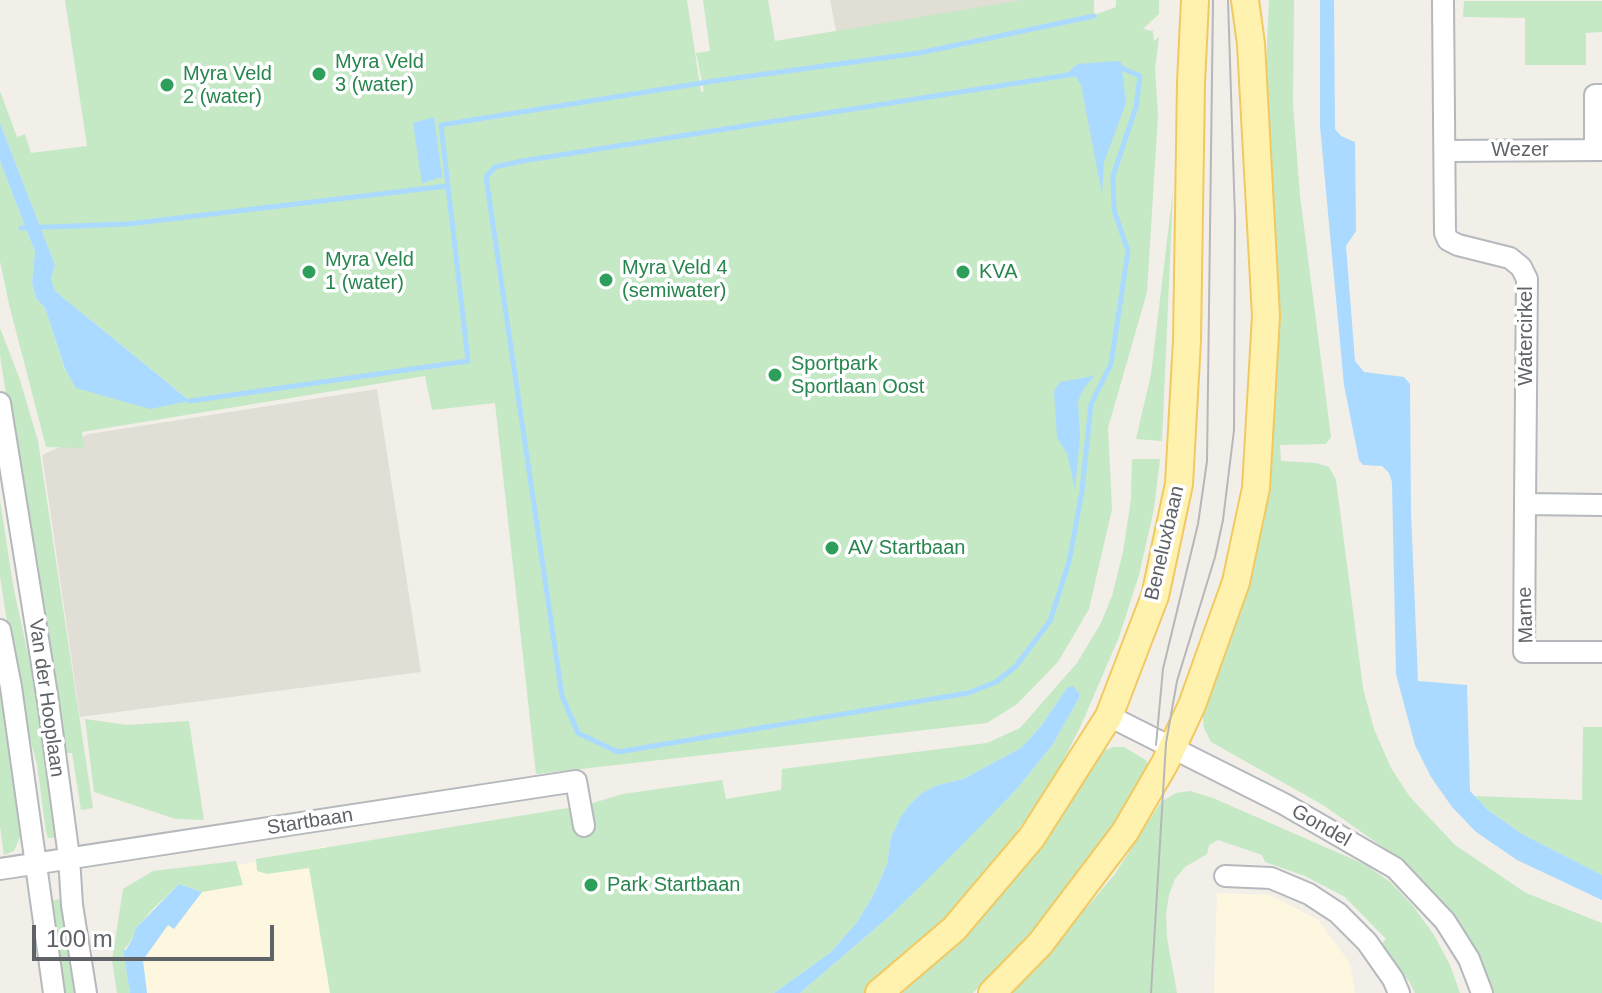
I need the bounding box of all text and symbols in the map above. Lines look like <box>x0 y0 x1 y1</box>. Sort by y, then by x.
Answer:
place label: Myra Veld 3 (water) <box>335 50 424 97</box>
place label: Myra Veld 2 (water) <box>183 62 272 109</box>
marker: Myra Veld 3 (water) <box>310 65 328 83</box>
marker: Myra Veld 2 (water) <box>158 76 176 94</box>
street label: Wezer <box>1491 138 1549 162</box>
place label: Myra Veld 1 (water) <box>325 248 414 295</box>
place label: Myra Veld 4 (semiwater) <box>622 256 728 303</box>
place label: KVA <box>979 260 1018 284</box>
marker: Myra Veld 1 (water) <box>300 263 318 281</box>
marker: KVA <box>954 263 972 281</box>
marker: Myra Veld 4 (semiwater) <box>597 271 615 289</box>
street label: Watercirkel <box>1514 286 1538 386</box>
place label: Sportpark Sportlaan Oost <box>791 352 924 399</box>
marker: Sportpark Sportlaan Oost <box>766 366 784 384</box>
street label: Beneluxbaan <box>1140 483 1190 603</box>
place label: AV Startbaan <box>848 536 965 560</box>
marker: AV Startbaan <box>823 539 841 557</box>
street label: Marne <box>1513 586 1539 644</box>
street label: Van der Hooplaan <box>23 617 69 779</box>
street label: Gondel <box>1287 799 1355 853</box>
street label: Startbaan <box>265 803 355 841</box>
place label: Park Startbaan <box>607 873 740 897</box>
marker: Park Startbaan <box>582 876 600 894</box>
scale bar <box>36 909 278 959</box>
text: 100 m <box>46 925 113 952</box>

